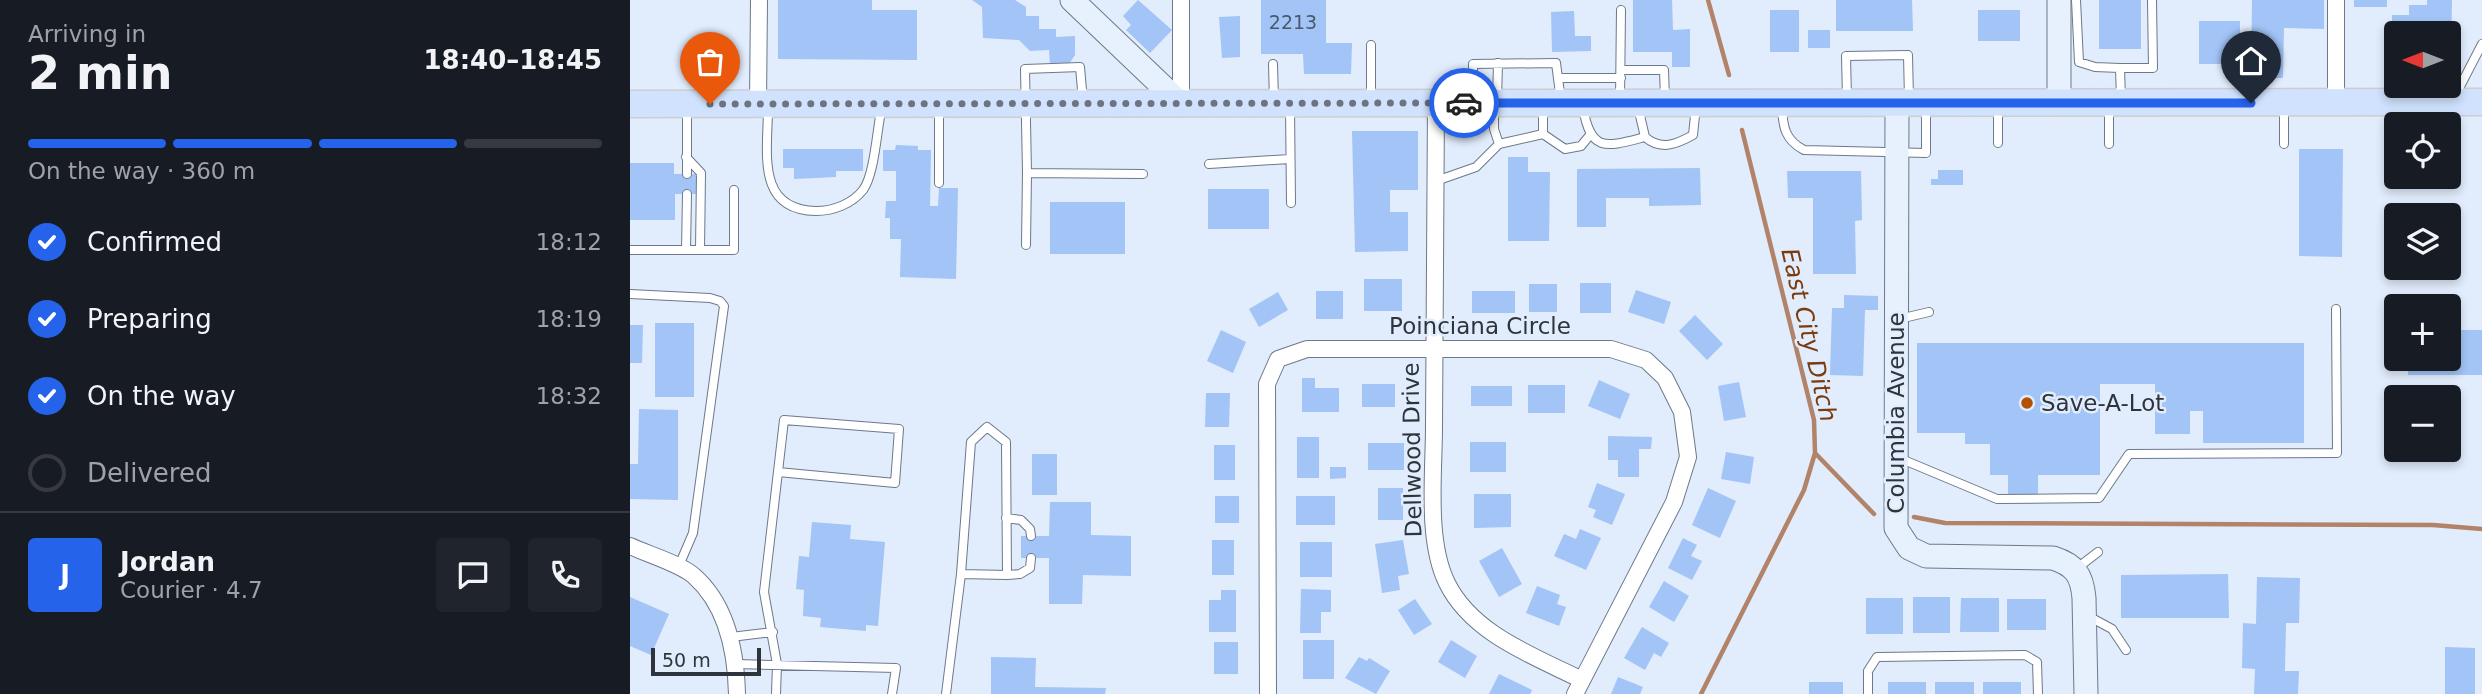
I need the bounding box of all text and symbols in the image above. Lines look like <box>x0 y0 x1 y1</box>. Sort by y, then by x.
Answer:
house number: 2213 <box>1269 11 1317 33</box>
text: Arriving in <box>28 21 146 47</box>
north arrow <box>2384 21 2460 98</box>
map controls <box>2384 21 2461 462</box>
pin <box>2221 31 2281 103</box>
pin <box>680 32 740 104</box>
icon: home <box>2232 42 2270 80</box>
icon: bag <box>691 43 729 81</box>
text: 18:40–18:45 <box>423 45 602 75</box>
text: 2 min <box>28 46 172 100</box>
courier <box>1429 68 1499 138</box>
icon: car <box>1445 84 1483 122</box>
button: locate <box>2384 112 2461 189</box>
text: On the way · 360 m <box>28 158 255 184</box>
button: layers <box>2384 203 2461 280</box>
icon: check <box>28 223 66 261</box>
text: Confirmed <box>87 227 222 257</box>
text: 18:12 <box>536 229 602 255</box>
water label: East City Ditch <box>1775 246 1843 424</box>
button: + <box>2384 294 2461 371</box>
icon: check <box>28 300 66 338</box>
text: Preparing <box>87 304 212 334</box>
text: 18:19 <box>536 306 602 332</box>
street label: Columbia Avenue <box>1883 312 1909 514</box>
street label: Poinciana Circle <box>1389 313 1571 339</box>
street label: Dellwood Drive <box>1397 362 1427 538</box>
icon: check <box>28 377 66 415</box>
text: On the way <box>87 381 236 411</box>
text: 18:32 <box>536 383 602 409</box>
button: − <box>2384 385 2461 462</box>
place label: Save-A-Lot <box>2041 390 2164 416</box>
marker: Save-A-Lot <box>2019 395 2035 411</box>
text: Delivered <box>87 458 211 488</box>
button: chat <box>436 538 510 612</box>
button: phone <box>528 538 602 612</box>
text: Jordan <box>120 547 215 577</box>
text: J <box>60 560 70 590</box>
text: Courier · 4.7 <box>120 577 263 603</box>
scale bar <box>651 645 761 677</box>
text: 50 m <box>662 649 711 671</box>

